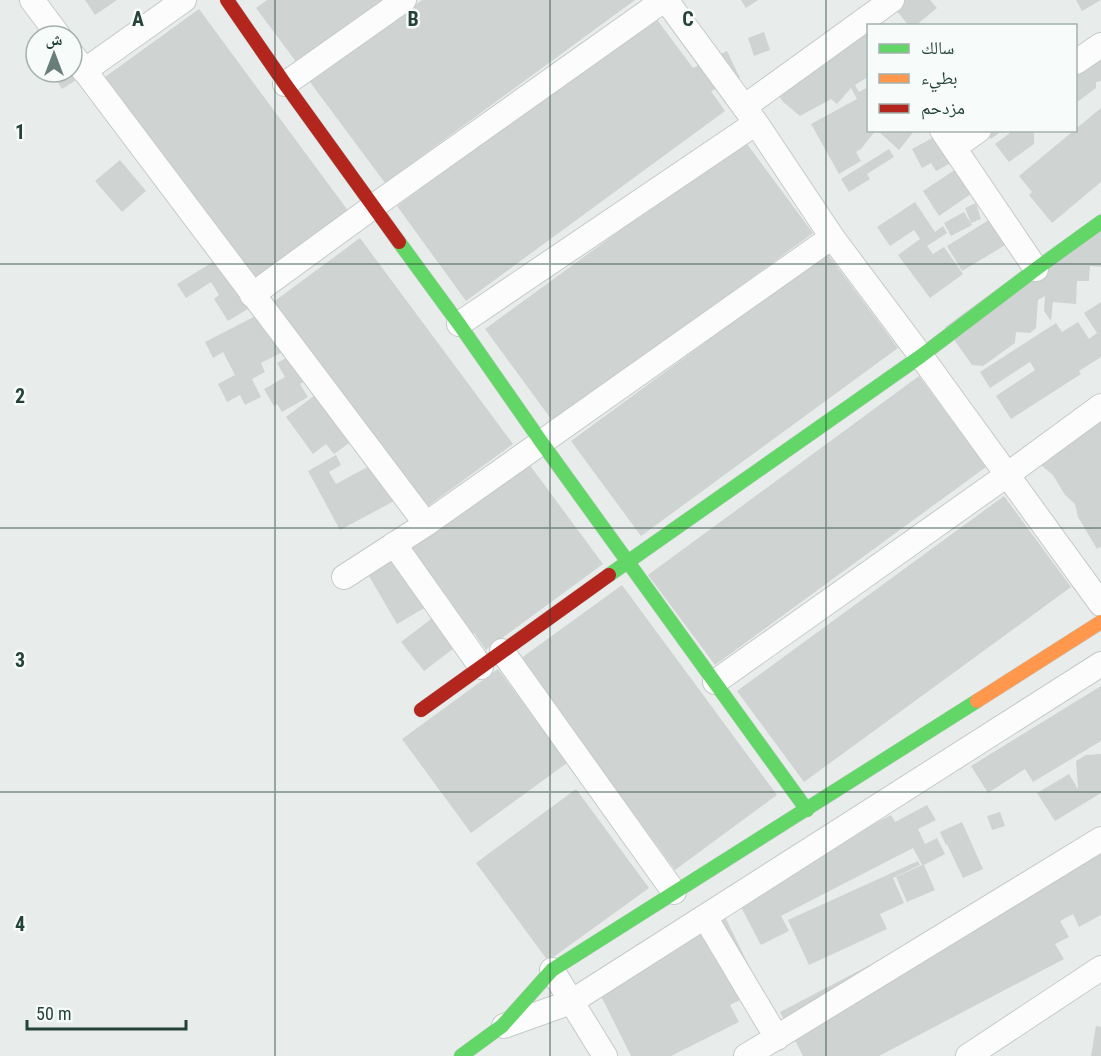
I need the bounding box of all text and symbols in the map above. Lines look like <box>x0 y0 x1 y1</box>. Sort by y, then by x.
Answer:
text: A <box>132 7 144 31</box>
text: B <box>407 7 419 31</box>
text: C <box>682 7 694 31</box>
north arrow <box>24 24 84 84</box>
legend <box>867 24 1077 132</box>
text: ش <box>46 30 63 49</box>
text: سالك <box>921 37 954 58</box>
text: بطيء <box>921 67 958 93</box>
text: مزدحم <box>921 97 965 120</box>
text: 1 <box>15 120 25 144</box>
text: 2 <box>15 384 25 408</box>
text: 3 <box>15 648 25 672</box>
text: 4 <box>15 912 25 936</box>
scale bar <box>27 993 186 1031</box>
text: 50 m <box>36 1003 71 1024</box>

